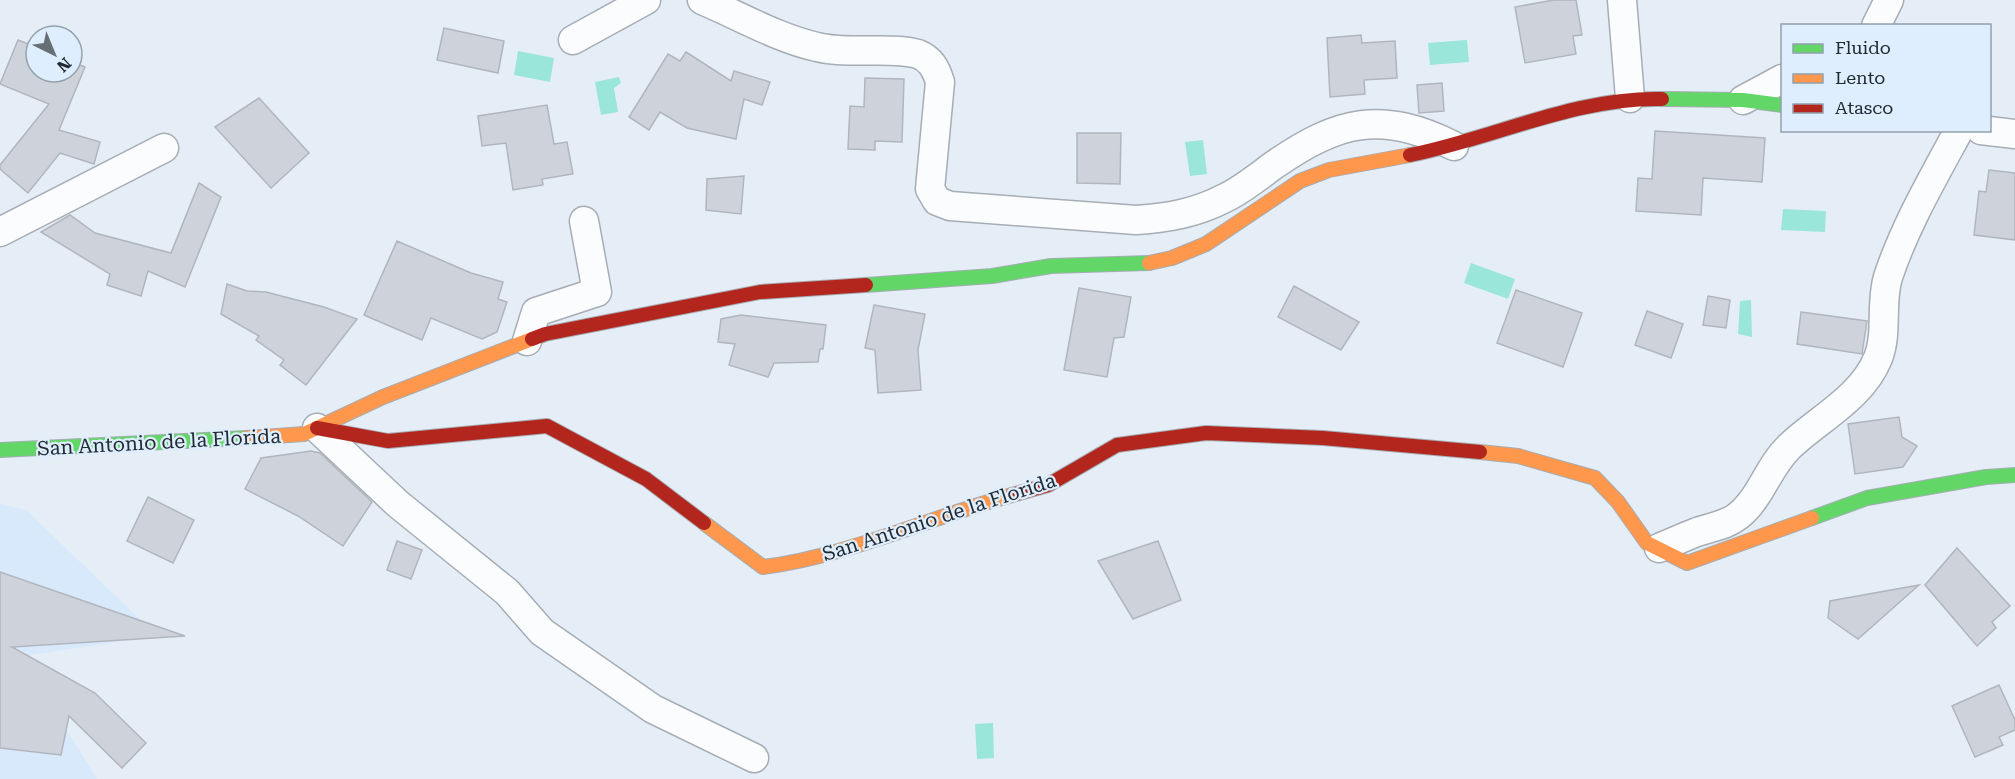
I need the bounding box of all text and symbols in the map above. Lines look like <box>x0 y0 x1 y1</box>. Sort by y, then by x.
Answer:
north arrow <box>24 24 84 84</box>
legend <box>1781 24 1991 132</box>
text: Fluido <box>1835 37 1891 58</box>
text: N <box>53 53 75 76</box>
text: Lento <box>1835 67 1885 88</box>
text: Atasco <box>1835 97 1893 118</box>
street label: San Antonio de la Florida <box>37 424 282 460</box>
street label: San Antonio de la Florida <box>819 468 1059 566</box>

